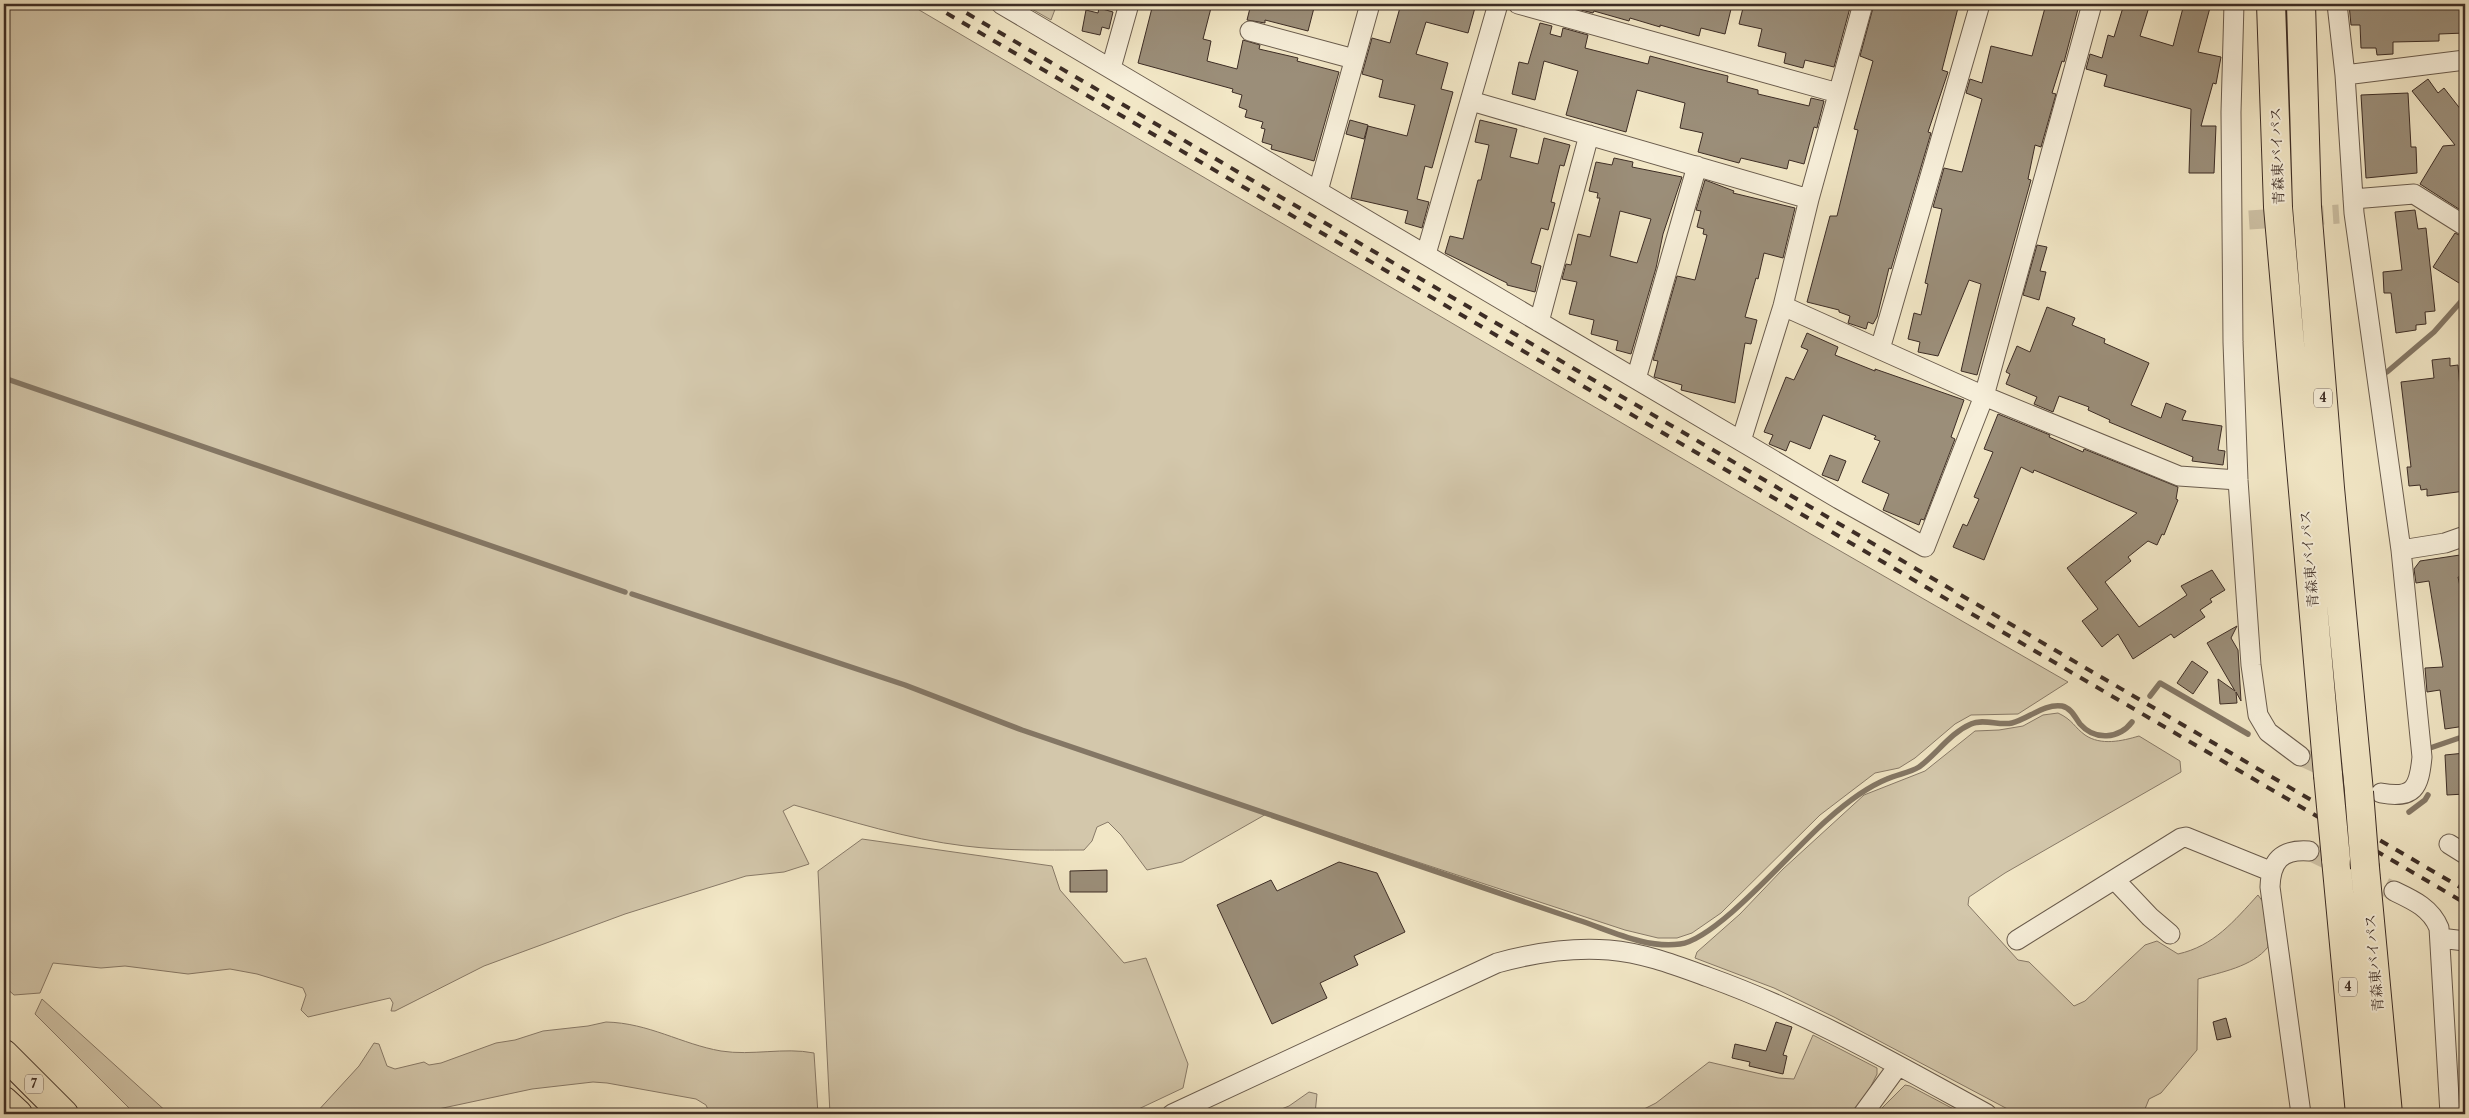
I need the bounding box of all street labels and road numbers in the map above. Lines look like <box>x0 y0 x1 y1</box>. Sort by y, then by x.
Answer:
street label: 青森東バイパス <box>2266 107 2288 205</box>
road number: 4 <box>2314 388 2332 408</box>
street label: 青森東バイパス <box>2296 510 2322 608</box>
street label: 青森東バイパス <box>2361 914 2387 1012</box>
road number: 4 <box>2339 978 2357 996</box>
road number: 7 <box>25 1074 43 1094</box>

